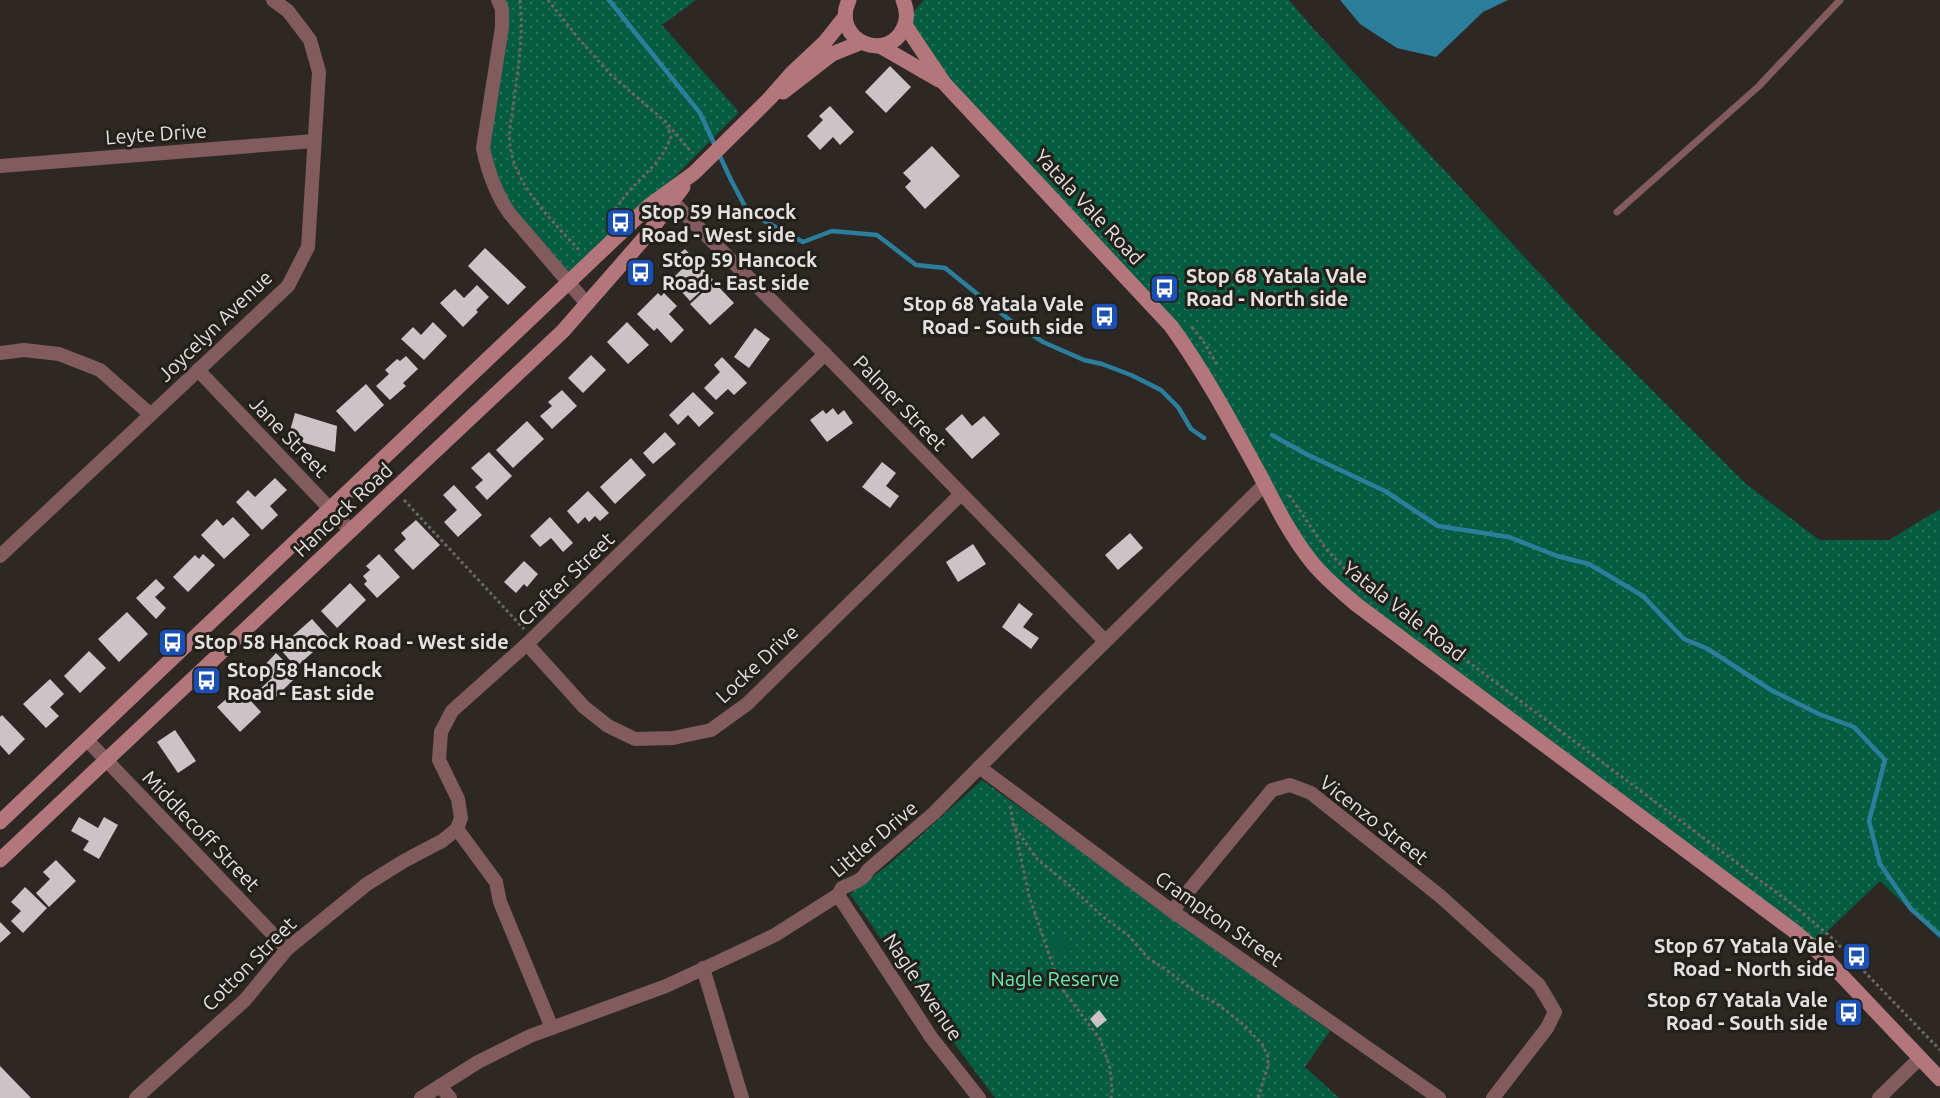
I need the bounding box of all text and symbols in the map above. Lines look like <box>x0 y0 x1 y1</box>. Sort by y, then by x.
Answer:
street label: Leyte Drive <box>104 118 207 149</box>
street label: Yatala Vale Road <box>1030 144 1149 269</box>
place label: Stop 59 Hancock Road - West side <box>641 200 796 246</box>
bus stop icon: Stop 59 Hancock Road - West side <box>604 207 636 239</box>
place label: Stop 59 Hancock Road - East side <box>662 248 817 294</box>
bus stop icon: Stop 59 Hancock Road - East side <box>625 256 657 288</box>
place label: Stop 68 Yatala Vale Road - North side <box>1186 264 1367 310</box>
street label: Joycelyn Avenue <box>153 265 276 386</box>
bus stop icon: Stop 68 Yatala Vale Road - North side <box>1149 272 1181 304</box>
place label: Stop 68 Yatala Vale Road - South side <box>903 292 1084 338</box>
bus stop icon: Stop 68 Yatala Vale Road - South side <box>1089 300 1121 332</box>
street label: Palmer Street <box>849 350 952 455</box>
street label: Jane Street <box>245 392 334 482</box>
street label: Hancock Road <box>288 458 397 561</box>
street label: Crafter Street <box>513 527 619 630</box>
street label: Yatala Vale Road <box>1339 556 1470 666</box>
street label: Locke Drive <box>711 620 802 707</box>
bus stop icon: Stop 58 Hancock Road - West side <box>157 626 189 658</box>
place label: Stop 58 Hancock Road - West side <box>194 630 509 653</box>
place label: Stop 58 Hancock Road - East side <box>227 658 382 704</box>
bus stop icon: Stop 58 Hancock Road - East side <box>190 665 222 697</box>
street label: Middlecoff Street <box>138 766 265 896</box>
street label: Vicenzo Street <box>1316 770 1433 869</box>
street label: Littler Drive <box>826 796 922 882</box>
street label: Crampton Street <box>1151 866 1288 971</box>
street label: Cotton Street <box>197 912 300 1015</box>
street label: Nagle Avenue <box>879 929 968 1045</box>
place label: Stop 67 Yatala Vale Road - North side <box>1654 934 1835 980</box>
bus stop icon: Stop 67 Yatala Vale Road - North side <box>1840 941 1872 973</box>
park label: Nagle Reserve <box>991 967 1119 990</box>
place label: Stop 67 Yatala Vale Road - South side <box>1647 988 1828 1034</box>
bus stop icon: Stop 67 Yatala Vale Road - South side <box>1833 996 1865 1028</box>

